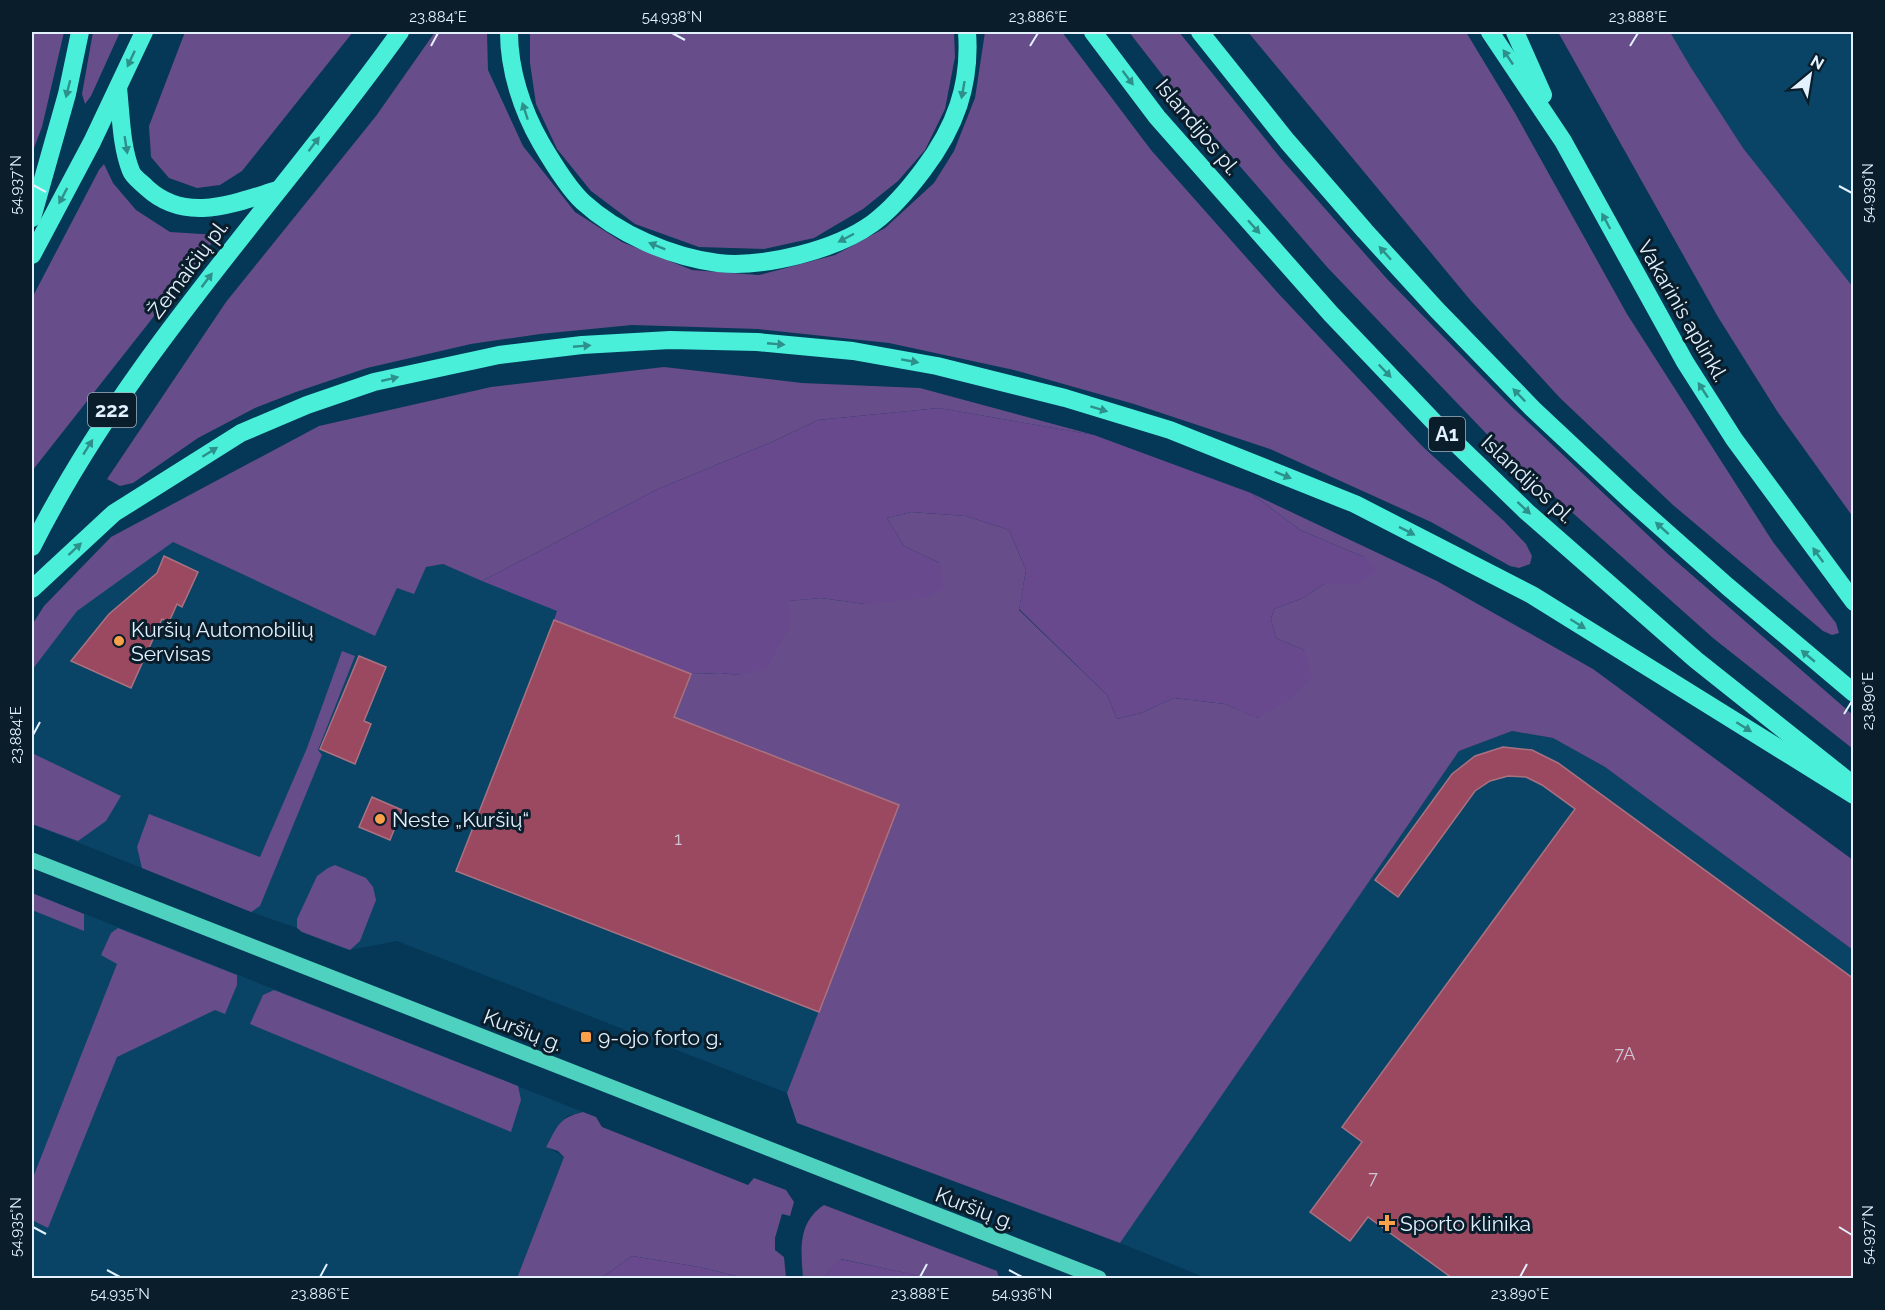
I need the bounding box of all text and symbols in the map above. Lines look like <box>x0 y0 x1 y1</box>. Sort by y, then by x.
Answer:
text: 23.884°E <box>409 8 467 26</box>
text: 54.938°N <box>642 8 702 26</box>
text: 23.886°E <box>1009 8 1067 26</box>
text: 23.888°E <box>1609 8 1667 26</box>
north arrow <box>1780 45 1840 105</box>
one-way arrow <box>1502 49 1513 65</box>
one-way arrow <box>126 51 135 68</box>
text: N <box>1807 51 1827 74</box>
one-way arrow <box>1121 71 1133 86</box>
street label: Islandijos pl. <box>1151 74 1245 180</box>
one-way arrow <box>62 79 72 98</box>
one-way arrow <box>958 80 967 99</box>
one-way arrow <box>520 102 529 120</box>
one-way arrow <box>121 136 130 155</box>
one-way arrow <box>308 136 320 152</box>
text: 54.937°N <box>7 155 25 215</box>
text: 54.939°N <box>1859 163 1877 223</box>
one-way arrow <box>58 188 68 205</box>
one-way arrow <box>1601 212 1611 229</box>
street label: Žemaičių pl. <box>143 215 233 323</box>
one-way arrow <box>1247 219 1260 234</box>
one-way arrow <box>837 233 854 243</box>
street label: Vakarinis aplinkl. <box>1632 236 1734 386</box>
one-way arrow <box>648 241 666 250</box>
one-way arrow <box>1379 246 1392 261</box>
one-way arrow <box>201 273 213 288</box>
one-way arrow <box>767 339 786 349</box>
one-way arrow <box>572 341 591 350</box>
one-way arrow <box>901 357 920 366</box>
one-way arrow <box>1378 364 1392 378</box>
one-way arrow <box>380 374 399 383</box>
one-way arrow <box>1697 382 1708 398</box>
one-way arrow <box>1512 387 1526 402</box>
road number: 222 <box>88 393 136 427</box>
one-way arrow <box>1090 405 1108 414</box>
road number: A1 <box>1429 417 1465 451</box>
street label: Islandijos pl. <box>1476 430 1580 528</box>
one-way arrow <box>83 439 94 455</box>
one-way arrow <box>202 446 218 457</box>
one-way arrow <box>1274 470 1292 480</box>
one-way arrow <box>1516 501 1531 514</box>
one-way arrow <box>1654 521 1669 535</box>
one-way arrow <box>1398 525 1416 535</box>
one-way arrow <box>67 542 82 556</box>
one-way arrow <box>1812 548 1824 564</box>
place label: Kuršių Automobilių Servisas <box>131 617 314 666</box>
one-way arrow <box>1570 618 1586 629</box>
marker: Kuršių Automobilių Servisas <box>112 634 126 648</box>
one-way arrow <box>1801 650 1816 663</box>
text: 23.890°E <box>1859 672 1877 730</box>
text: 23.884°E <box>7 706 25 764</box>
one-way arrow <box>1736 721 1752 732</box>
place label: Neste „Kuršių“ <box>392 807 529 832</box>
marker: Neste „Kuršių“ <box>373 812 387 826</box>
house number: 1 <box>674 828 682 849</box>
street label: Kuršių g. <box>480 1004 566 1056</box>
place label: 9-ojo forto g. <box>598 1025 722 1050</box>
marker: 9-ojo forto g. <box>579 1030 593 1044</box>
house number: 7A <box>1615 1043 1636 1064</box>
house number: 7 <box>1368 1167 1378 1188</box>
street label: Kuršių g. <box>932 1182 1018 1234</box>
text: 54.935°N <box>7 1197 25 1257</box>
text: 54.937°N <box>1859 1205 1877 1265</box>
place label: Sporto klinika <box>1400 1211 1531 1236</box>
marker: Sporto klinika <box>1378 1214 1396 1232</box>
text: 54.935°N <box>90 1285 150 1303</box>
text: 23.886°E <box>291 1285 349 1303</box>
text: 23.888°E <box>891 1285 949 1303</box>
text: 54.936°N <box>992 1285 1052 1303</box>
text: 23.890°E <box>1491 1285 1549 1303</box>

